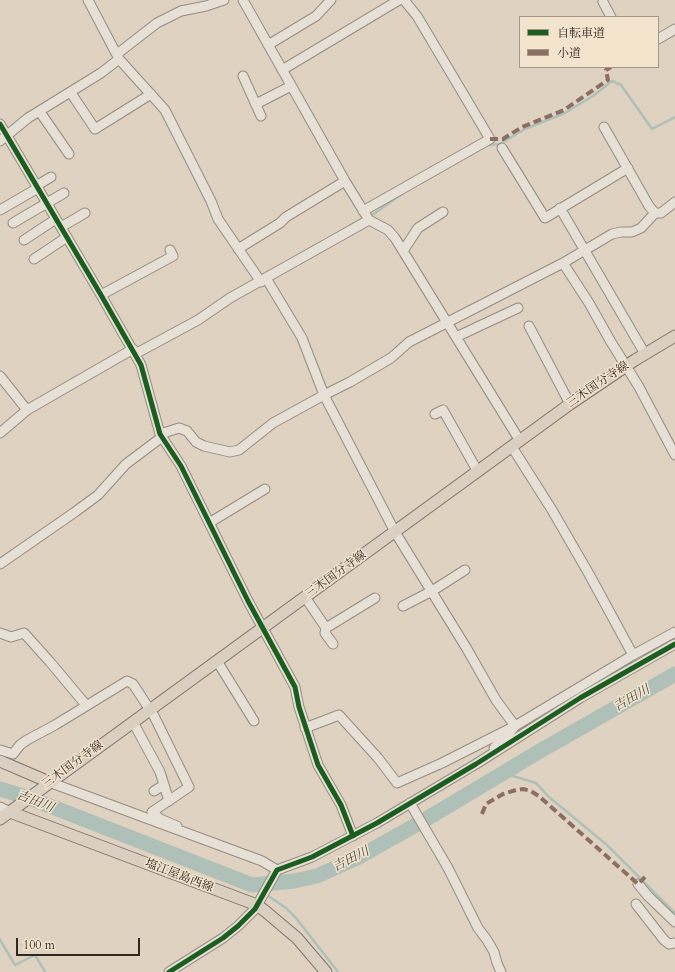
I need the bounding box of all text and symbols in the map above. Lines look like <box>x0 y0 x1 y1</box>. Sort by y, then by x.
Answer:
legend <box>519 16 659 68</box>
text: 自転車道 <box>557 25 605 41</box>
text: 小道 <box>557 45 581 61</box>
street label: 三木国分寺線 <box>564 359 632 411</box>
street label: 三木国分寺線 <box>303 548 369 602</box>
water label: 吉田川 <box>611 682 653 716</box>
street label: 三木国分寺線 <box>40 738 106 792</box>
water label: 吉田川 <box>14 788 56 816</box>
water label: 吉田川 <box>330 844 372 876</box>
street label: 塩江屋島西線 <box>143 856 215 896</box>
scale bar <box>18 930 142 956</box>
text: 100 m <box>23 937 55 953</box>

